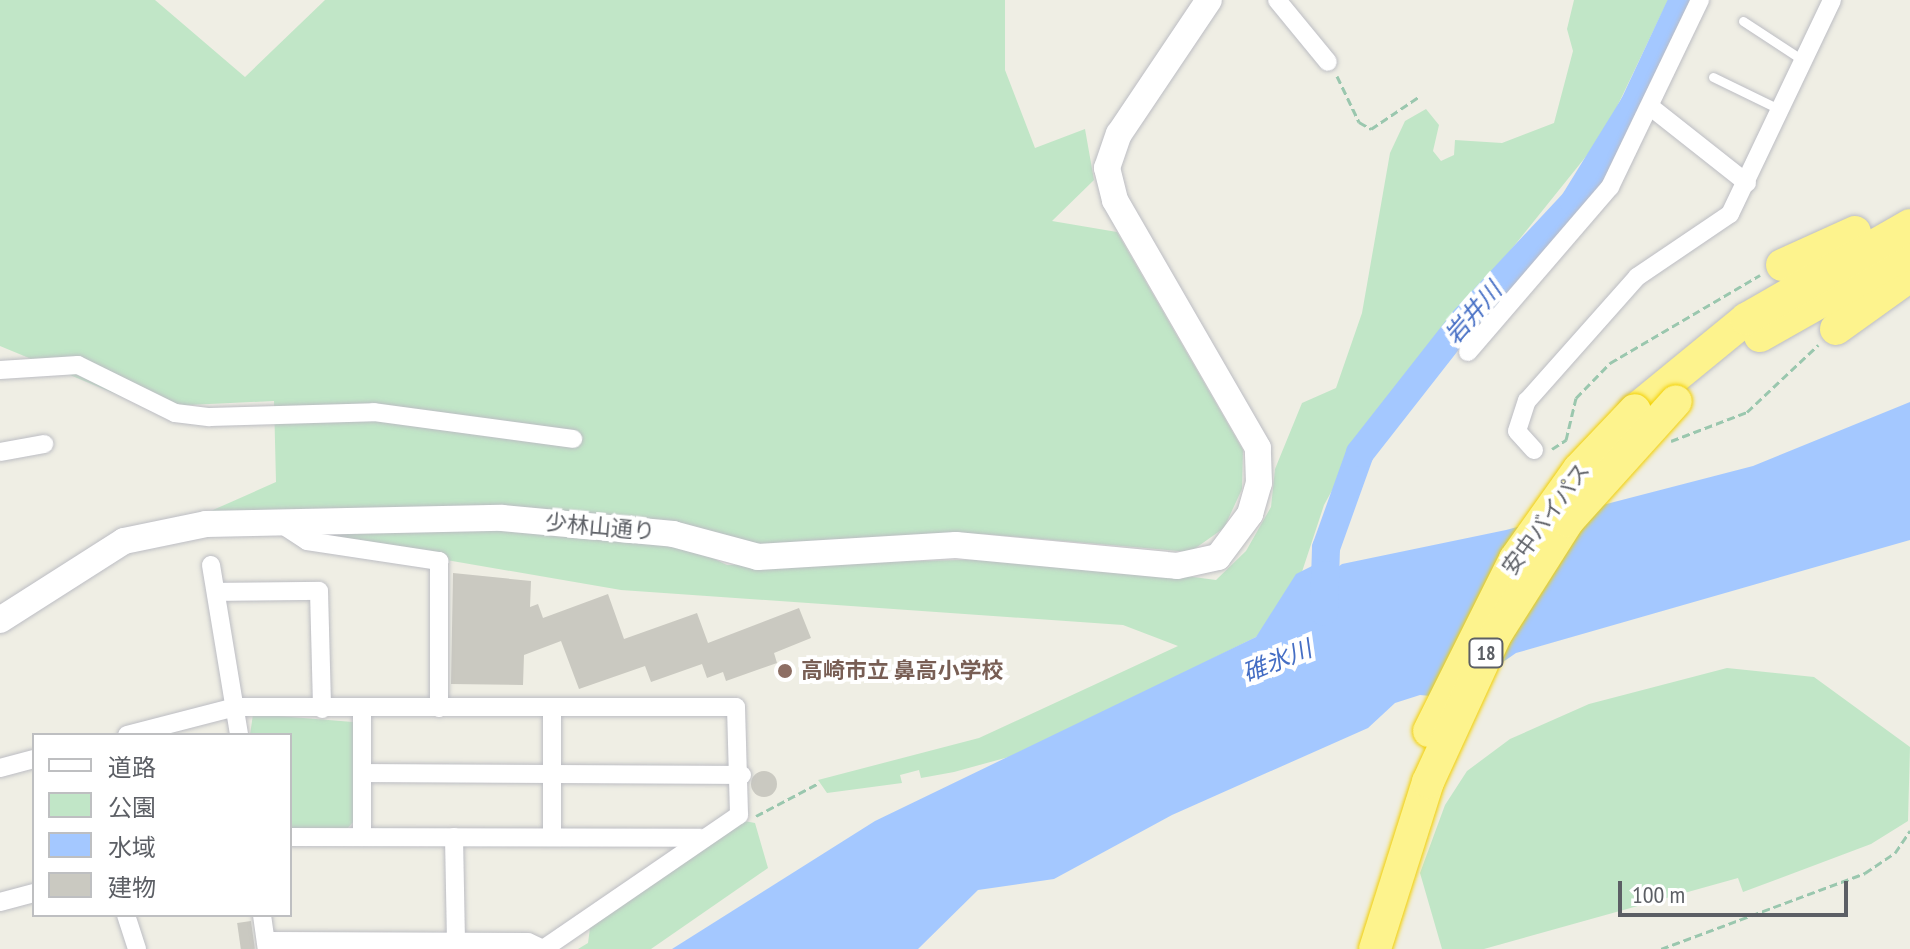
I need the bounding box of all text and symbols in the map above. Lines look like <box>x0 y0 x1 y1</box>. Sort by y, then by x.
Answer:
water label: 岩井川 <box>1439 276 1507 350</box>
street label: 安中バイパス <box>1497 458 1595 580</box>
street label: 少林山通り <box>544 509 656 545</box>
water label: 碓氷川 <box>1238 634 1316 688</box>
road number: 18 <box>1468 637 1504 669</box>
place label: 高崎市立 鼻高小学校 <box>801 658 1004 684</box>
marker: 高崎市立 鼻高小学校 <box>776 662 794 680</box>
legend <box>32 733 292 917</box>
text: 道路 <box>108 752 156 783</box>
text: 公園 <box>108 792 156 823</box>
text: 水域 <box>108 832 156 863</box>
scale bar <box>1622 865 1852 915</box>
text: 建物 <box>108 872 156 903</box>
text: 100 m <box>1632 879 1685 910</box>

